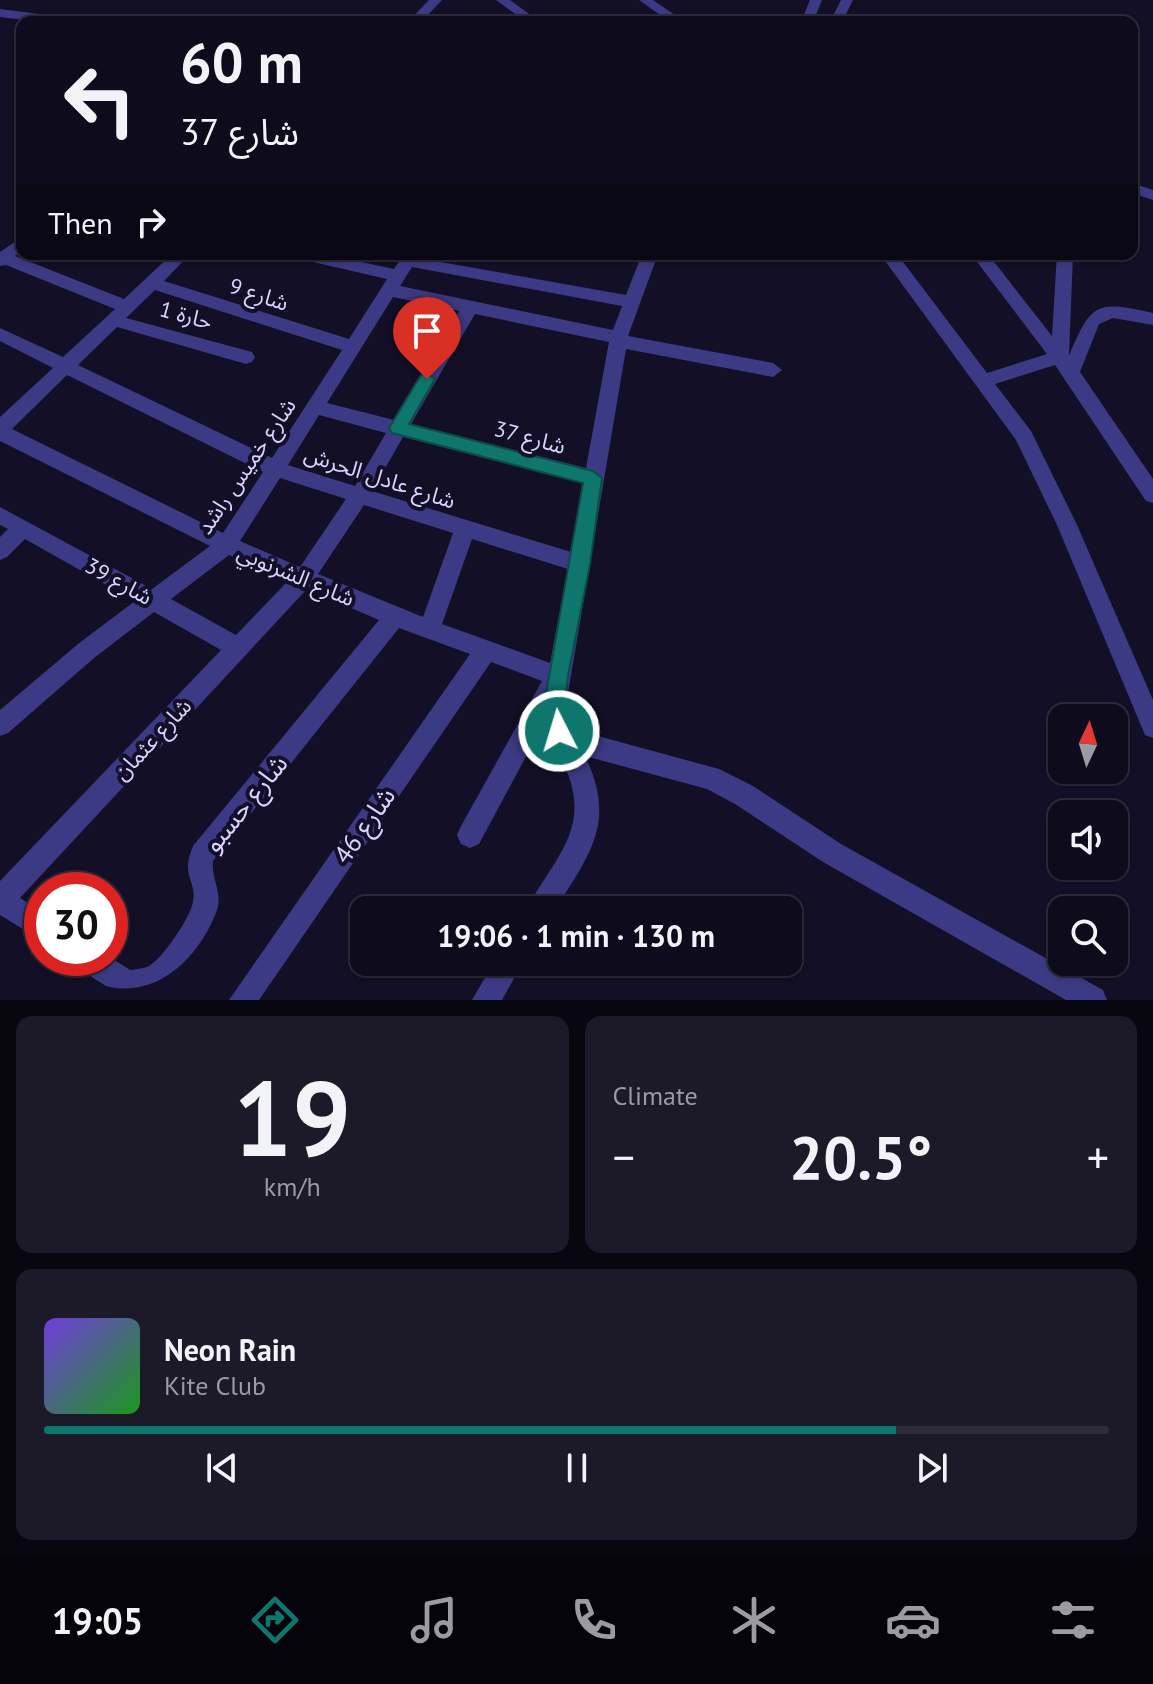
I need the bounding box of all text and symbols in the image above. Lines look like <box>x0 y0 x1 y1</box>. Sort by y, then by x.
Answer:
text: 60 m <box>180 26 303 98</box>
icon: left <box>48 48 152 152</box>
text: شارع 37 <box>180 108 299 155</box>
icon: right <box>129 200 173 244</box>
text: Then <box>48 203 113 242</box>
street label: شارع 9 <box>225 271 292 320</box>
street label: حارة 1 <box>157 295 215 335</box>
pin <box>393 297 461 379</box>
icon: arrive <box>405 309 449 353</box>
street label: شارع خميس راشد <box>190 393 304 541</box>
street label: شارع 37 <box>490 414 569 463</box>
street label: شارع عادل الحرش <box>300 439 459 518</box>
street label: شارع الشرنوبي <box>232 538 359 615</box>
street label: شارع 39 <box>79 551 158 614</box>
position arrow <box>517 689 601 773</box>
street label: شارع عثمان <box>107 692 199 788</box>
north arrow <box>1048 704 1128 784</box>
map controls <box>1048 704 1128 976</box>
street label: شارع حسبو <box>196 747 297 860</box>
street label: شارع 46 <box>326 780 405 871</box>
button: sound <box>1048 800 1128 880</box>
speed limit sign: 30 <box>24 872 128 976</box>
button: search <box>1048 896 1128 976</box>
text: 19:06 · 1 min · 130 m <box>437 916 715 955</box>
text: 19 <box>233 1050 351 1185</box>
text: Climate <box>613 1079 698 1112</box>
text: 20.5° <box>789 1118 932 1196</box>
text: − <box>613 1128 635 1185</box>
text: + <box>1087 1128 1109 1185</box>
text: km/h <box>264 1170 321 1203</box>
text: Neon Rain <box>164 1330 296 1369</box>
text: Kite Club <box>164 1369 266 1402</box>
icon: previous <box>200 1446 244 1490</box>
icon: pause <box>555 1446 599 1490</box>
icon: next <box>910 1446 954 1490</box>
icon: directions <box>247 1592 303 1648</box>
icon: music <box>406 1592 462 1648</box>
icon: phone <box>566 1592 622 1648</box>
icon: climate <box>726 1592 782 1648</box>
icon: car <box>885 1592 941 1648</box>
icon: filters <box>1045 1592 1101 1648</box>
text: 19:05 <box>52 1597 143 1644</box>

